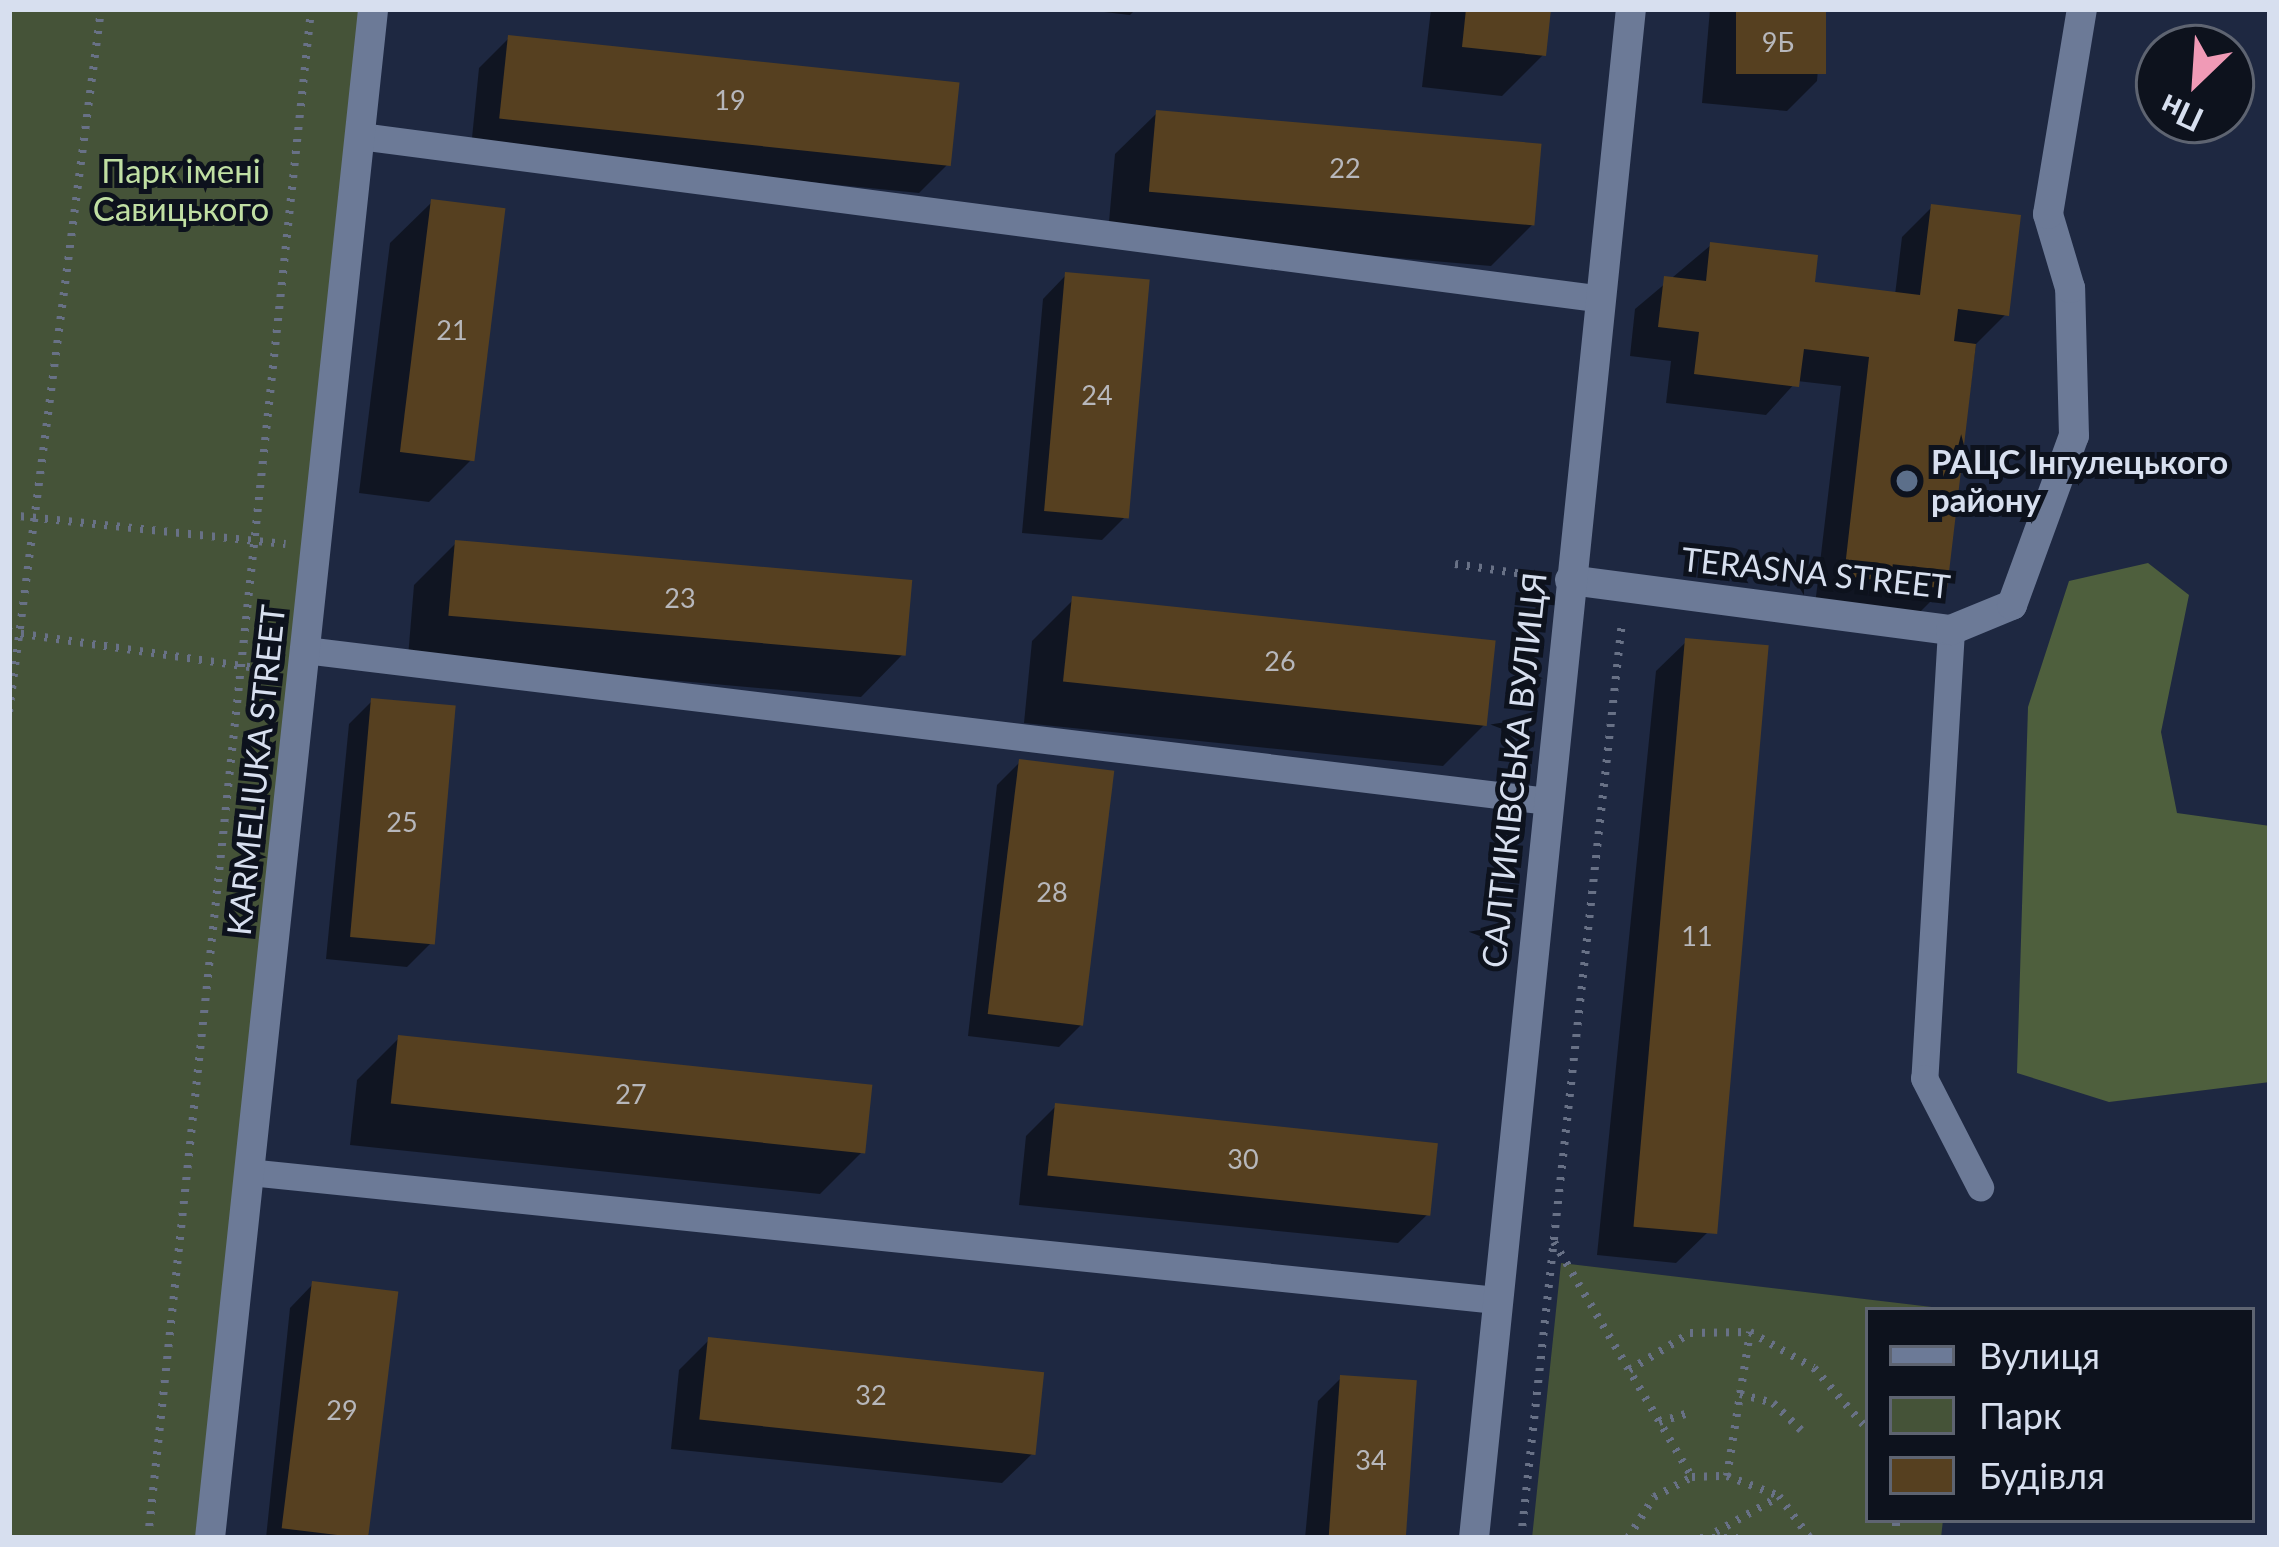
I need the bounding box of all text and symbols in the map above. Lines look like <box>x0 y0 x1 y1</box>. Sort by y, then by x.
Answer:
north arrow <box>2135 24 2255 144</box>
house number: 9Б <box>1762 26 1794 58</box>
house number: 19 <box>714 84 746 116</box>
text: Пн <box>2153 87 2209 141</box>
park label: Парк імені Савицького <box>93 151 269 229</box>
house number: 22 <box>1329 152 1361 184</box>
house number: 21 <box>436 314 468 346</box>
house number: 24 <box>1081 379 1113 411</box>
place label: РАЦС Інгулецького району <box>1931 442 2228 520</box>
marker: РАЦС Інгулецького району <box>1894 468 1920 494</box>
street label: TERASNA STREET <box>1679 539 1953 607</box>
street label: САЛТИКІВСЬКА ВУЛИЦЯ <box>1474 570 1554 970</box>
house number: 23 <box>664 582 696 614</box>
street label: KARMELIUKA STREET <box>219 602 293 938</box>
house number: 26 <box>1264 645 1296 677</box>
house number: 25 <box>386 806 418 838</box>
house number: 28 <box>1036 876 1068 908</box>
house number: 11 <box>1681 920 1713 952</box>
house number: 27 <box>615 1078 647 1110</box>
house number: 30 <box>1227 1143 1259 1175</box>
legend <box>1865 1307 2255 1523</box>
text: Вулиця <box>1979 1333 2100 1377</box>
house number: 32 <box>855 1379 887 1411</box>
text: Парк <box>1979 1393 2062 1437</box>
house number: 29 <box>326 1394 358 1426</box>
house number: 34 <box>1355 1444 1387 1476</box>
text: Будівля <box>1979 1453 2105 1497</box>

